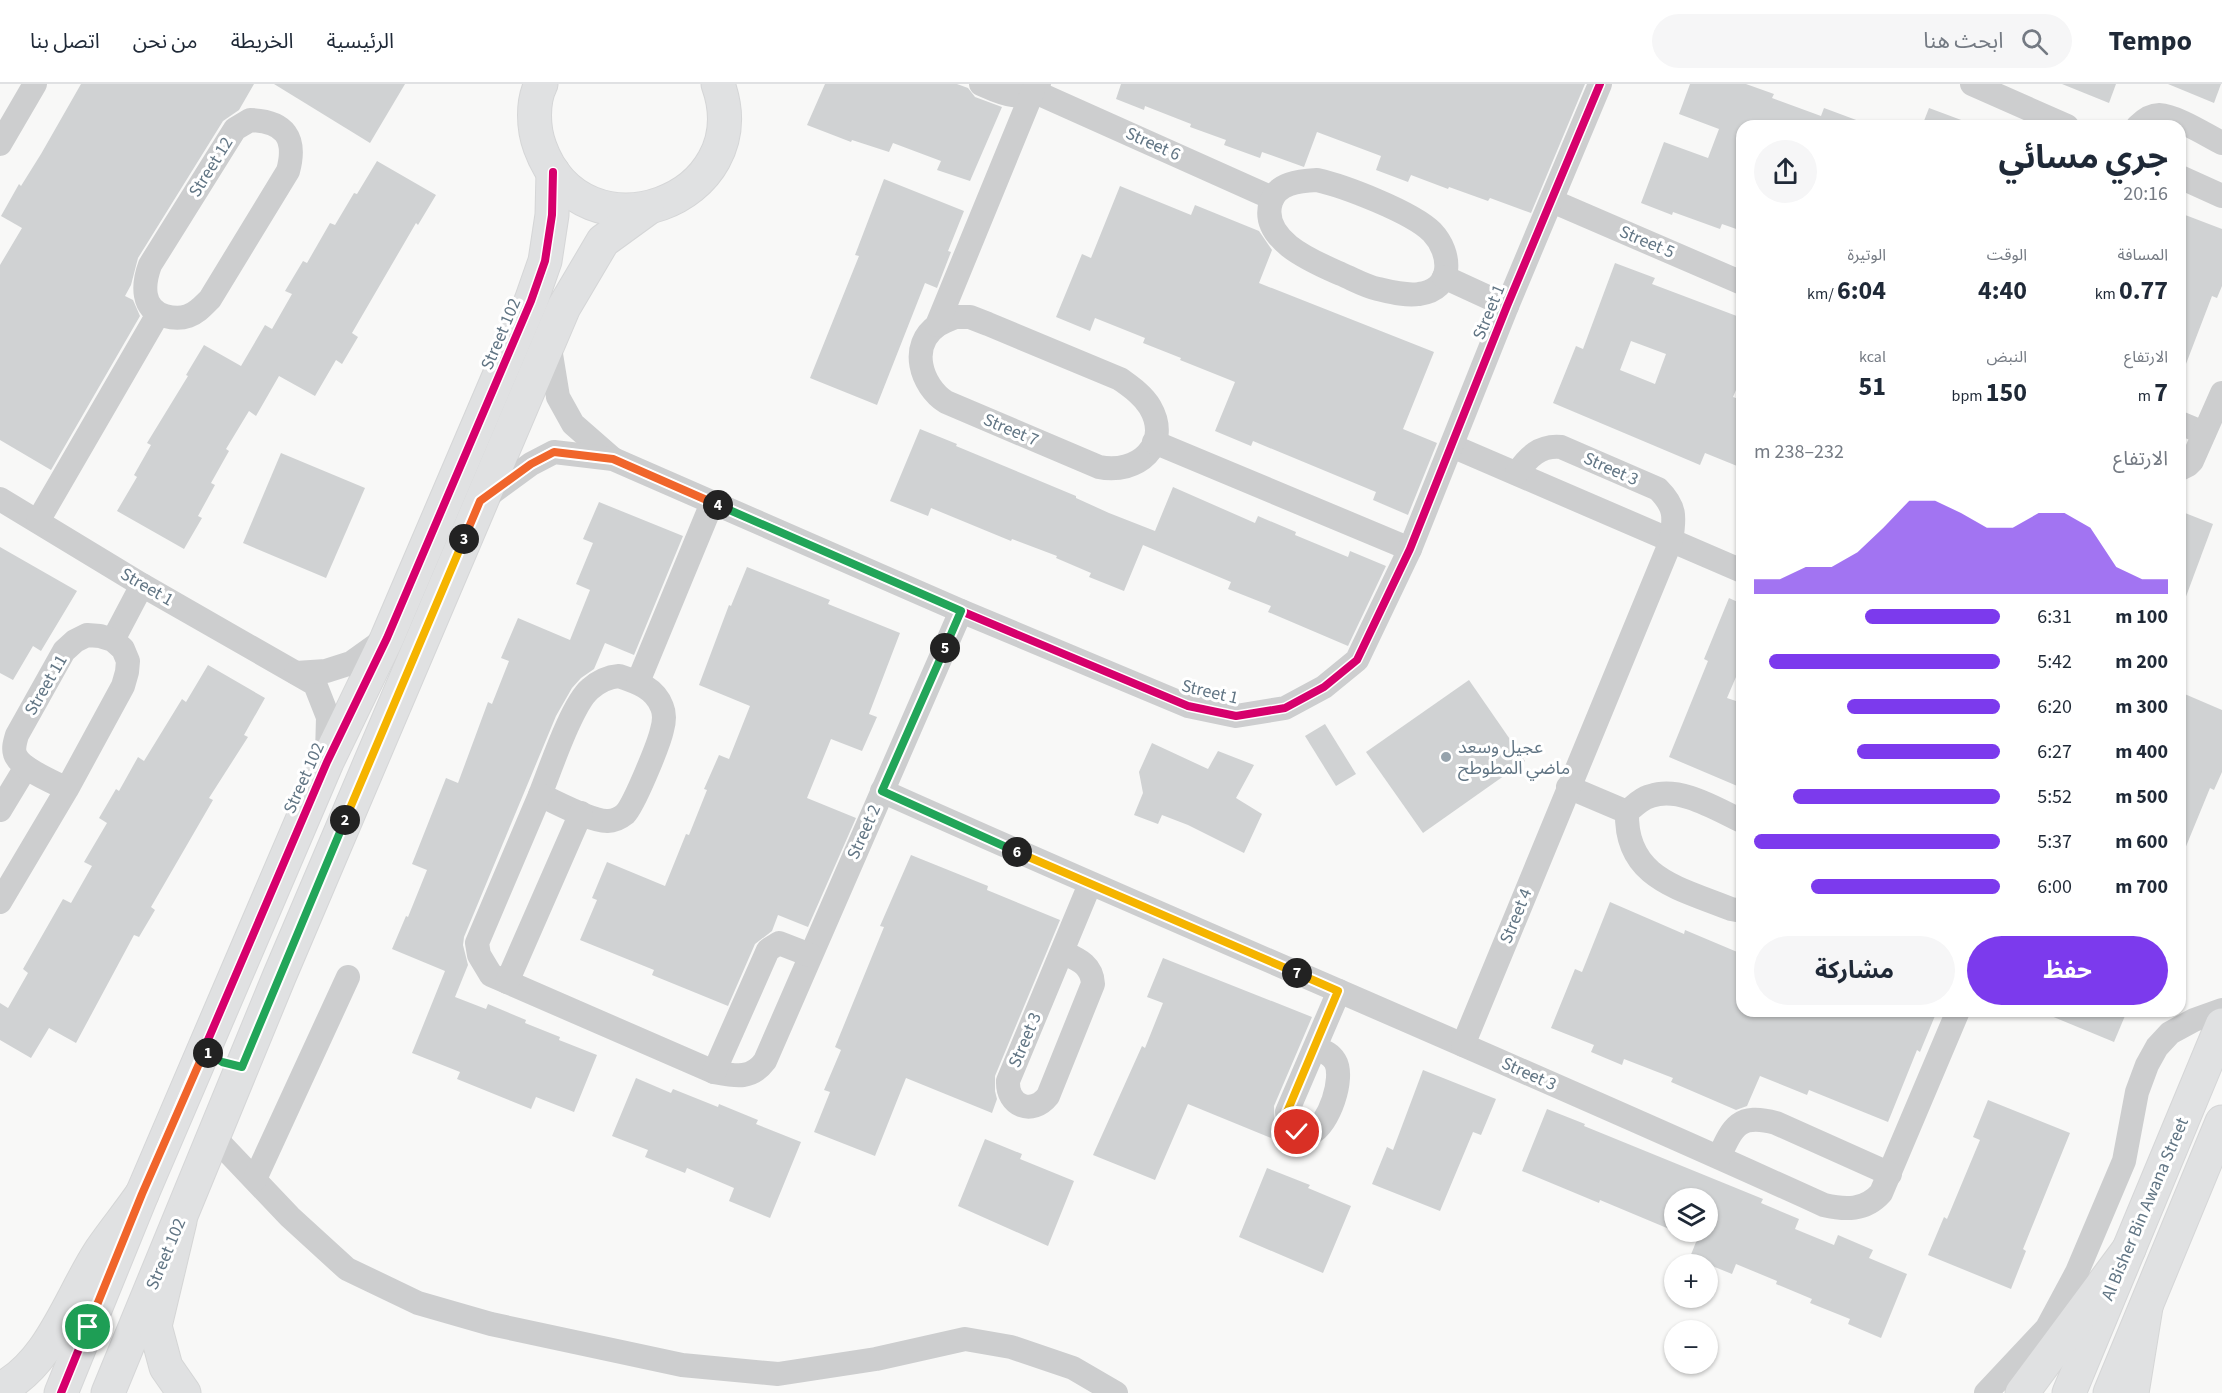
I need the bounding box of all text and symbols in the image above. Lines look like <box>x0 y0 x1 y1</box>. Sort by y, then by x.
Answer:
search box <box>1652 14 2072 68</box>
text: Tempo <box>2108 21 2192 61</box>
text: ابحث هنا <box>1923 25 2003 57</box>
icon: search <box>2018 25 2051 58</box>
text: اتصل بنا <box>30 26 100 56</box>
text: من نحن <box>133 26 198 56</box>
text: الخريطة <box>231 26 294 56</box>
text: الرئيسية <box>327 26 394 56</box>
street label: Street 6 <box>1122 121 1184 167</box>
street label: Street 12 <box>183 132 239 202</box>
text: جري مسائي <box>1999 134 2168 181</box>
button: share <box>1754 140 1817 203</box>
text: 20:16 <box>2123 180 2168 208</box>
street label: Street 5 <box>1616 219 1678 265</box>
text: الوتيرة <box>1848 244 1886 266</box>
text: الوقت <box>1987 244 2027 266</box>
text: المسافة <box>2118 244 2168 266</box>
text: 6:04 <box>1837 272 1886 309</box>
text: 4:40 <box>1978 272 2027 309</box>
text: 0.77 <box>2119 272 2168 309</box>
street label: Street 1 <box>1467 281 1511 343</box>
text: /km <box>1807 283 1837 305</box>
text: km <box>2095 283 2119 305</box>
street label: Street 102 <box>475 294 527 374</box>
text: kcal <box>1859 346 1886 368</box>
text: النبض <box>1986 346 2027 368</box>
text: الارتفاع <box>2124 346 2168 368</box>
text: 51 <box>1859 368 1886 405</box>
text: 150 <box>1986 374 2027 411</box>
text: 7 <box>2154 374 2168 411</box>
text: bpm <box>1952 385 1986 407</box>
text: m <box>2138 385 2154 407</box>
street label: Street 7 <box>980 407 1042 453</box>
text: 232–238 m <box>1754 438 1844 466</box>
text: الارتفاع <box>2113 445 2168 473</box>
street label: Street 3 <box>1580 446 1642 492</box>
pin: 4 <box>703 490 733 520</box>
text: 4 <box>714 494 722 516</box>
pin: 3 <box>449 524 479 554</box>
text: 3 <box>460 528 468 550</box>
street label: Street 1 <box>116 562 178 612</box>
text: 6:31 <box>2037 603 2072 631</box>
text: 100 m <box>2115 603 2168 631</box>
pin: 5 <box>930 633 960 663</box>
text: 5 <box>941 637 949 659</box>
text: 5:42 <box>2037 648 2072 676</box>
text: 200 m <box>2115 648 2168 676</box>
street label: Street 11 <box>19 650 73 720</box>
street label: Street 1 <box>1179 673 1241 711</box>
text: 6:20 <box>2037 693 2072 721</box>
text: 300 m <box>2115 693 2168 721</box>
place label: عجيل وسعد ماضي المطوطح <box>1458 735 1570 781</box>
street label: Street 102 <box>277 738 331 818</box>
text: 6:27 <box>2037 738 2072 766</box>
text: 400 m <box>2115 738 2168 766</box>
marker: عجيل وسعد ماضي المطوطح <box>1439 750 1453 764</box>
text: 5:52 <box>2037 783 2072 811</box>
text: 500 m <box>2115 783 2168 811</box>
street label: Street 2 <box>841 801 887 863</box>
pin: 2 <box>330 805 360 835</box>
text: 2 <box>341 809 349 831</box>
text: 5:37 <box>2037 828 2072 856</box>
text: 600 m <box>2115 828 2168 856</box>
pin: 6 <box>1002 837 1032 867</box>
text: 6 <box>1013 841 1021 863</box>
text: 6:00 <box>2037 873 2072 901</box>
text: 700 m <box>2115 873 2168 901</box>
street label: Street 4 <box>1494 885 1538 947</box>
button: مشاركة <box>1754 936 1955 1005</box>
button: حفظ <box>1967 936 2168 1005</box>
pin: 7 <box>1282 958 1312 988</box>
text: 7 <box>1293 962 1301 984</box>
street label: Street 3 <box>1002 1009 1048 1071</box>
pin: 1 <box>193 1038 223 1068</box>
text: 1 <box>204 1042 212 1064</box>
street label: Street 3 <box>1498 1051 1560 1097</box>
pin <box>1271 1106 1322 1157</box>
street label: Al Bisher Bin Awana Street <box>2095 1114 2195 1304</box>
icon: check <box>1280 1115 1313 1148</box>
map controls <box>1664 1188 1718 1374</box>
button: layers <box>1664 1188 1718 1242</box>
street label: Street 102 <box>140 1214 192 1294</box>
button: + <box>1664 1254 1718 1308</box>
pin <box>62 1301 113 1352</box>
icon: arrive <box>71 1310 104 1343</box>
button: − <box>1664 1320 1718 1374</box>

